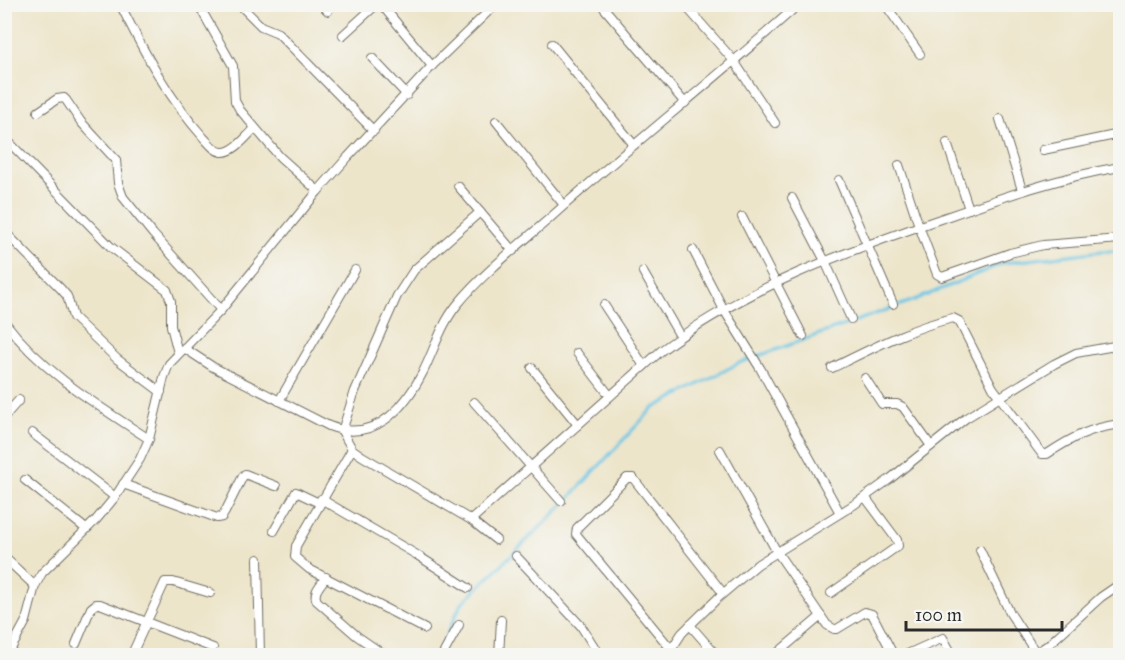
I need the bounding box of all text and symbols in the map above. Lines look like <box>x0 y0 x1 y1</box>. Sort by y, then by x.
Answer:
scale bar <box>906 594 1062 632</box>
text: 100 m <box>915 604 962 626</box>

